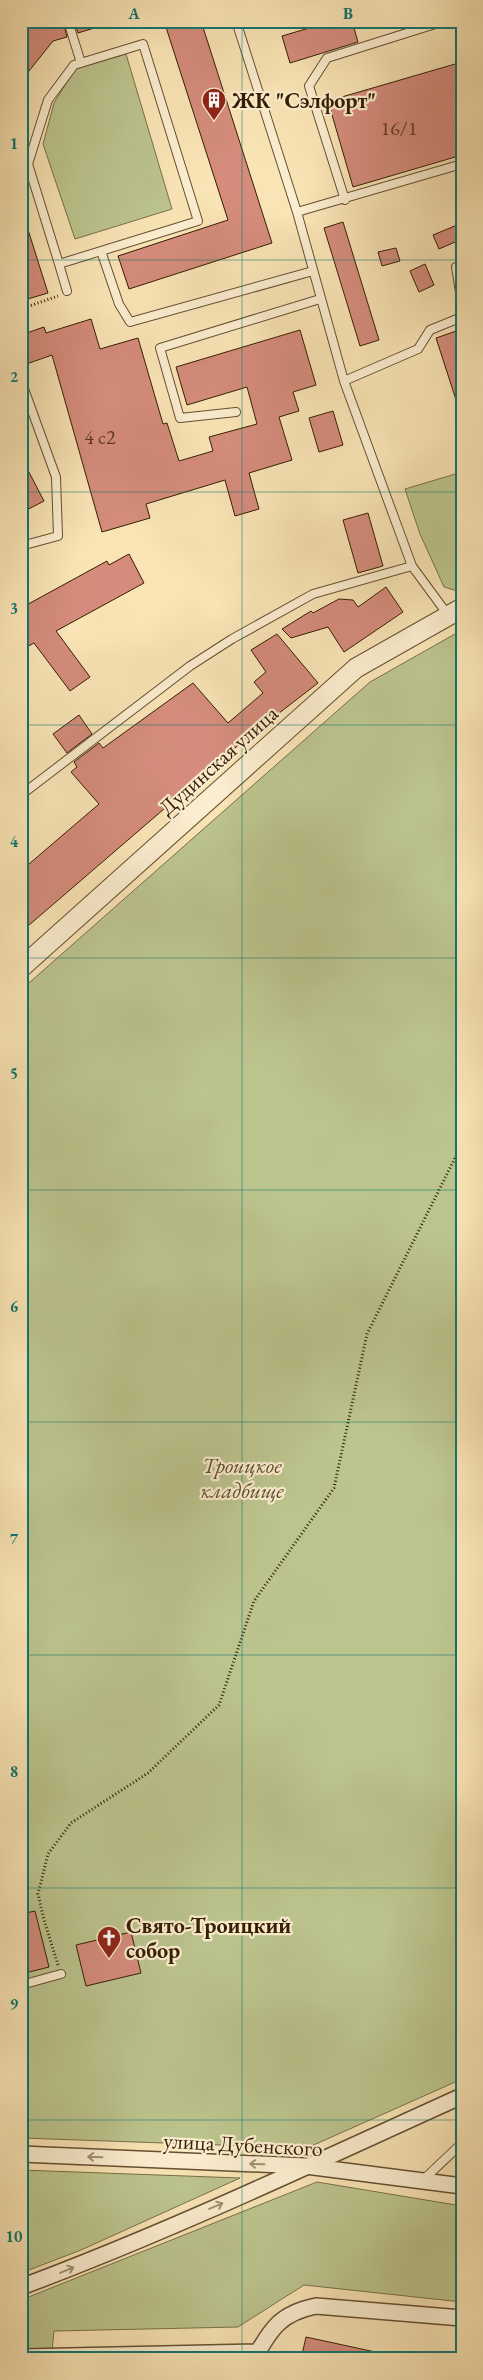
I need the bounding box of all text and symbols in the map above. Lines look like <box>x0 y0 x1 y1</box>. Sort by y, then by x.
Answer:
text: A <box>127 3 140 24</box>
text: B <box>343 3 353 24</box>
place label: ЖК "Сэлфорт" <box>231 86 376 115</box>
building icon: ЖК "Сэлфорт" <box>201 87 227 121</box>
house number: 16/1 <box>381 115 417 141</box>
text: 1 <box>10 133 18 154</box>
text: 2 <box>10 366 19 387</box>
house number: 4 с2 <box>84 424 116 450</box>
text: 3 <box>10 598 18 619</box>
street label: Дудинская улица <box>153 699 284 822</box>
text: 4 <box>10 831 19 852</box>
text: 5 <box>10 1063 18 1084</box>
text: 6 <box>10 1296 19 1317</box>
park label: Троицкое кладбище <box>200 1451 284 1505</box>
text: 7 <box>10 1528 19 1549</box>
text: 8 <box>10 1761 18 1782</box>
place label: Свято-Троицкий собор <box>126 1911 291 1965</box>
church icon: Свято-Троицкий собор <box>96 1925 122 1959</box>
text: 9 <box>10 1993 19 2014</box>
street label: улица Дубенского <box>163 2126 324 2163</box>
one-way arrow <box>87 2153 103 2162</box>
one-way arrow <box>250 2160 266 2169</box>
one-way arrow <box>208 2200 223 2210</box>
text: 10 <box>6 2226 23 2247</box>
one-way arrow <box>59 2265 74 2274</box>

